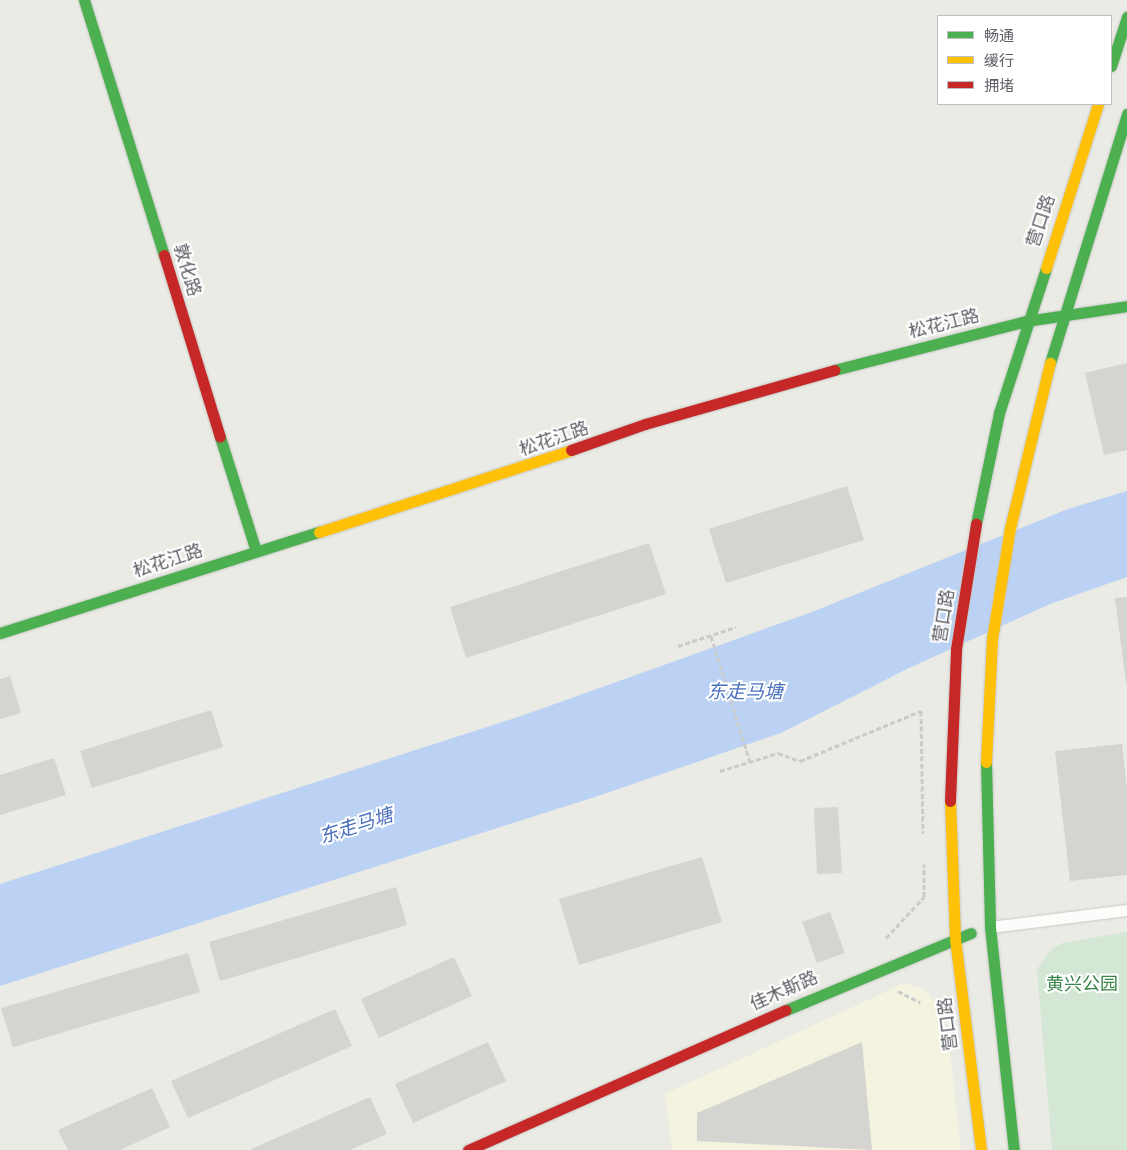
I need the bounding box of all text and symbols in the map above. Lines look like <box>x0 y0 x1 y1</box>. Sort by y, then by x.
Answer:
legend <box>937 15 1112 105</box>
text: 畅通 <box>984 26 1014 45</box>
text: 缓行 <box>984 51 1014 70</box>
text: 拥堵 <box>984 76 1014 95</box>
street label: 营口路 <box>1022 192 1060 250</box>
street label: 敦化路 <box>169 241 205 299</box>
street label: 松花江路 <box>906 305 982 343</box>
street label: 松花江路 <box>516 417 592 461</box>
street label: 松花江路 <box>130 540 206 582</box>
street label: 营口路 <box>929 588 959 644</box>
water label: 东走马塘 <box>707 681 783 703</box>
water label: 东走马塘 <box>316 803 396 849</box>
street label: 佳木斯路 <box>747 966 821 1016</box>
park label: 黄兴公园 <box>1046 973 1118 995</box>
street label: 营口路 <box>934 996 962 1052</box>

